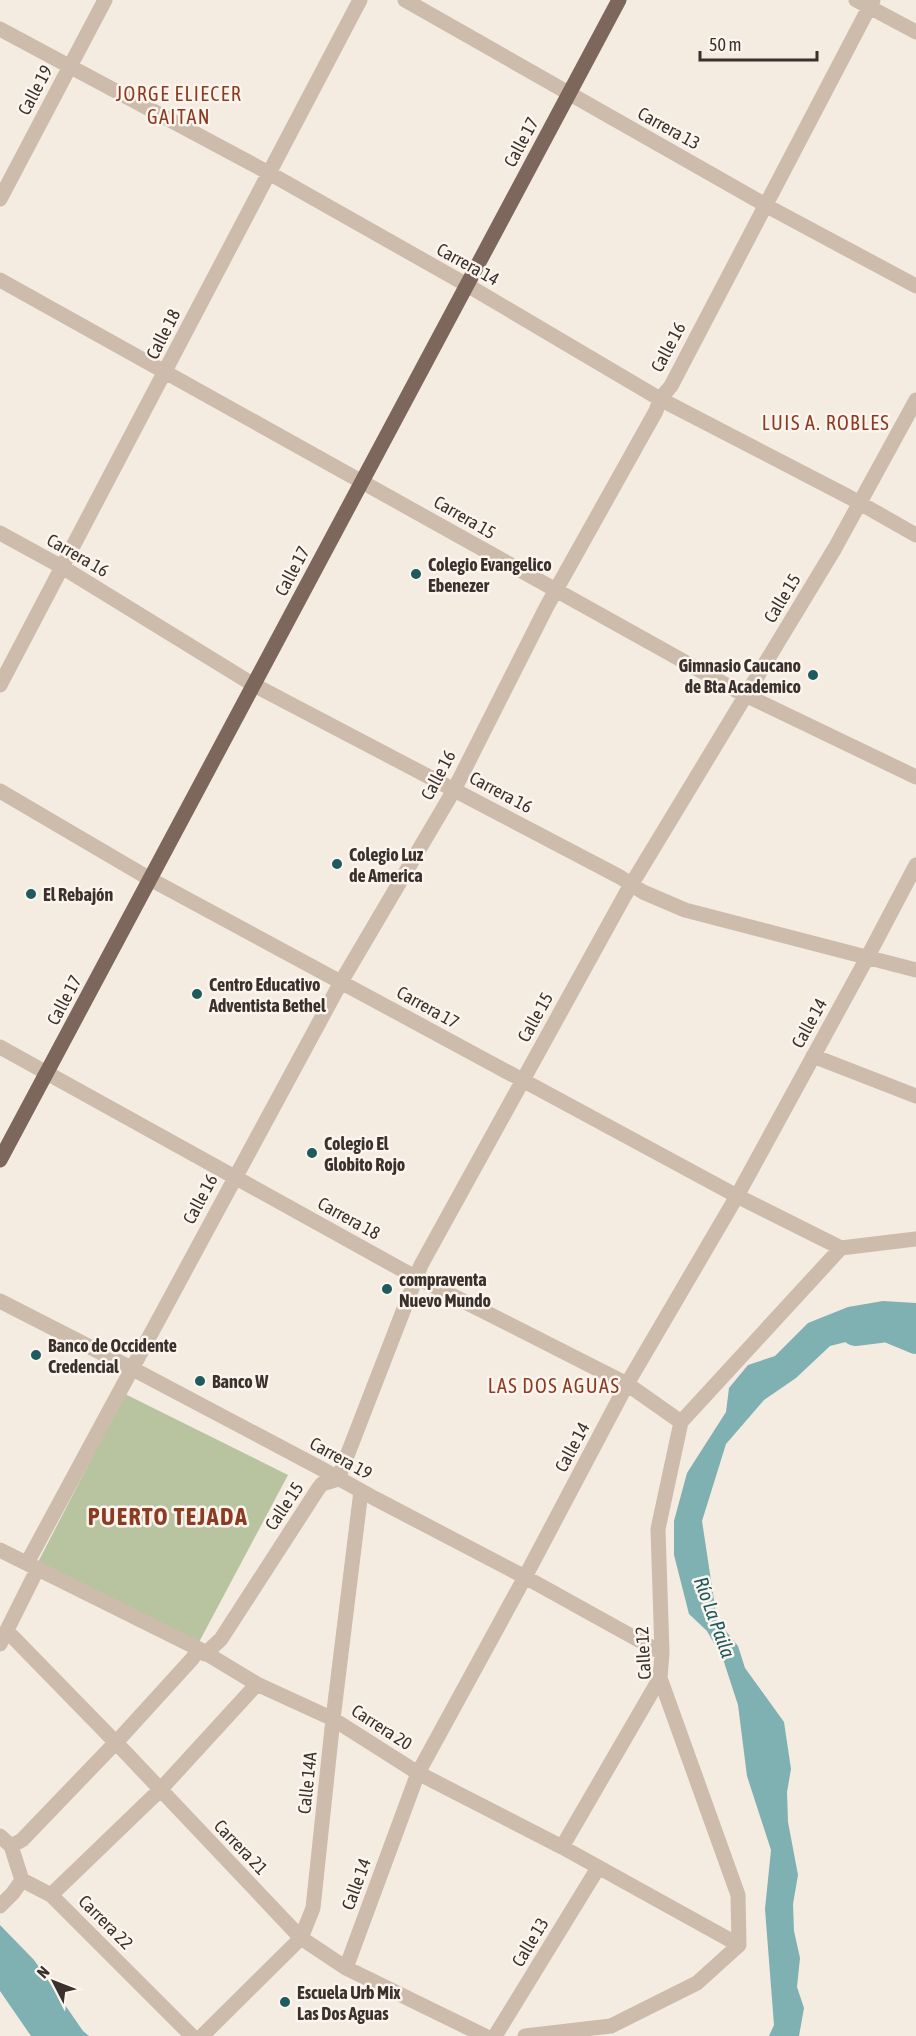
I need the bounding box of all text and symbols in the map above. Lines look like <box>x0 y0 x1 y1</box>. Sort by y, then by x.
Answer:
scale bar <box>700 24 817 62</box>
text: 50 m <box>709 34 741 55</box>
street label: Calle 19 <box>13 61 57 119</box>
district label: JORGE ELIECER GAITAN <box>116 82 242 128</box>
street label: Carrera 13 <box>634 102 704 154</box>
street label: Calle 17 <box>499 113 543 171</box>
street label: Carrera 14 <box>433 238 503 290</box>
street label: Calle 18 <box>142 305 184 363</box>
street label: Calle 16 <box>646 318 690 376</box>
district label: LUIS A. ROBLES <box>762 411 890 434</box>
street label: Carrera 15 <box>430 491 500 543</box>
street label: Carrera 16 <box>43 529 113 581</box>
street label: Calle 17 <box>270 542 314 600</box>
place label: Colegio Evangelico Ebenezer <box>428 554 552 596</box>
marker: Colegio Evangelico Ebenezer <box>409 567 423 581</box>
street label: Calle 15 <box>759 570 805 626</box>
place label: Gimnasio Caucano de Bta Academico <box>678 655 801 697</box>
marker: Gimnasio Caucano de Bta Academico <box>806 668 820 682</box>
street label: Calle 16 <box>416 746 460 804</box>
street label: Carrera 16 <box>466 767 536 817</box>
place label: Colegio Luz de America <box>349 844 424 886</box>
marker: Colegio Luz de America <box>330 857 344 871</box>
place label: El Rebajón <box>43 884 114 905</box>
marker: El Rebajón <box>24 887 38 901</box>
street label: Calle 17 <box>42 971 86 1029</box>
place label: Centro Educativo Adventista Bethel <box>208 974 326 1016</box>
street label: Carrera 17 <box>393 981 463 1033</box>
marker: Centro Educativo Adventista Bethel <box>190 987 204 1001</box>
street label: Calle 15 <box>513 989 557 1045</box>
street label: Calle 14 <box>787 995 831 1051</box>
place label: Colegio El Globito Rojo <box>324 1133 405 1175</box>
marker: Colegio El Globito Rojo <box>305 1146 319 1160</box>
street label: Calle 16 <box>178 1170 222 1228</box>
street label: Carrera 18 <box>314 1192 384 1244</box>
place label: compraventa Nuevo Mundo <box>399 1269 491 1311</box>
marker: compraventa Nuevo Mundo <box>380 1282 394 1296</box>
place label: Banco de Occidente Credencial <box>48 1335 177 1377</box>
marker: Banco de Occidente Credencial <box>29 1348 43 1362</box>
place label: Banco W <box>212 1371 269 1392</box>
marker: Banco W <box>193 1374 207 1388</box>
district label: LAS DOS AGUAS <box>488 1374 620 1397</box>
street label: Calle 14 <box>550 1418 594 1476</box>
street label: Carrera 19 <box>306 1432 376 1484</box>
street label: Calle 15 <box>260 1478 308 1534</box>
district label: PUERTO TEJADA <box>88 1503 248 1530</box>
water label: Río La Paila <box>690 1573 740 1661</box>
street label: Calle 12 <box>631 1626 655 1680</box>
street label: Carrera 20 <box>348 1700 416 1754</box>
street label: Calle 14A <box>293 1751 321 1815</box>
street label: Carrera 21 <box>210 1815 272 1879</box>
street label: Calle 14 <box>337 1855 375 1913</box>
street label: Carrera 22 <box>75 1891 137 1953</box>
street label: Calle 13 <box>507 1914 553 1970</box>
north arrow <box>24 1952 84 2012</box>
text: N <box>33 1962 53 1981</box>
place label: Escuela Urb Mix Las Dos Aguas <box>297 1982 401 2024</box>
marker: Escuela Urb Mix Las Dos Aguas <box>278 1995 292 2009</box>

